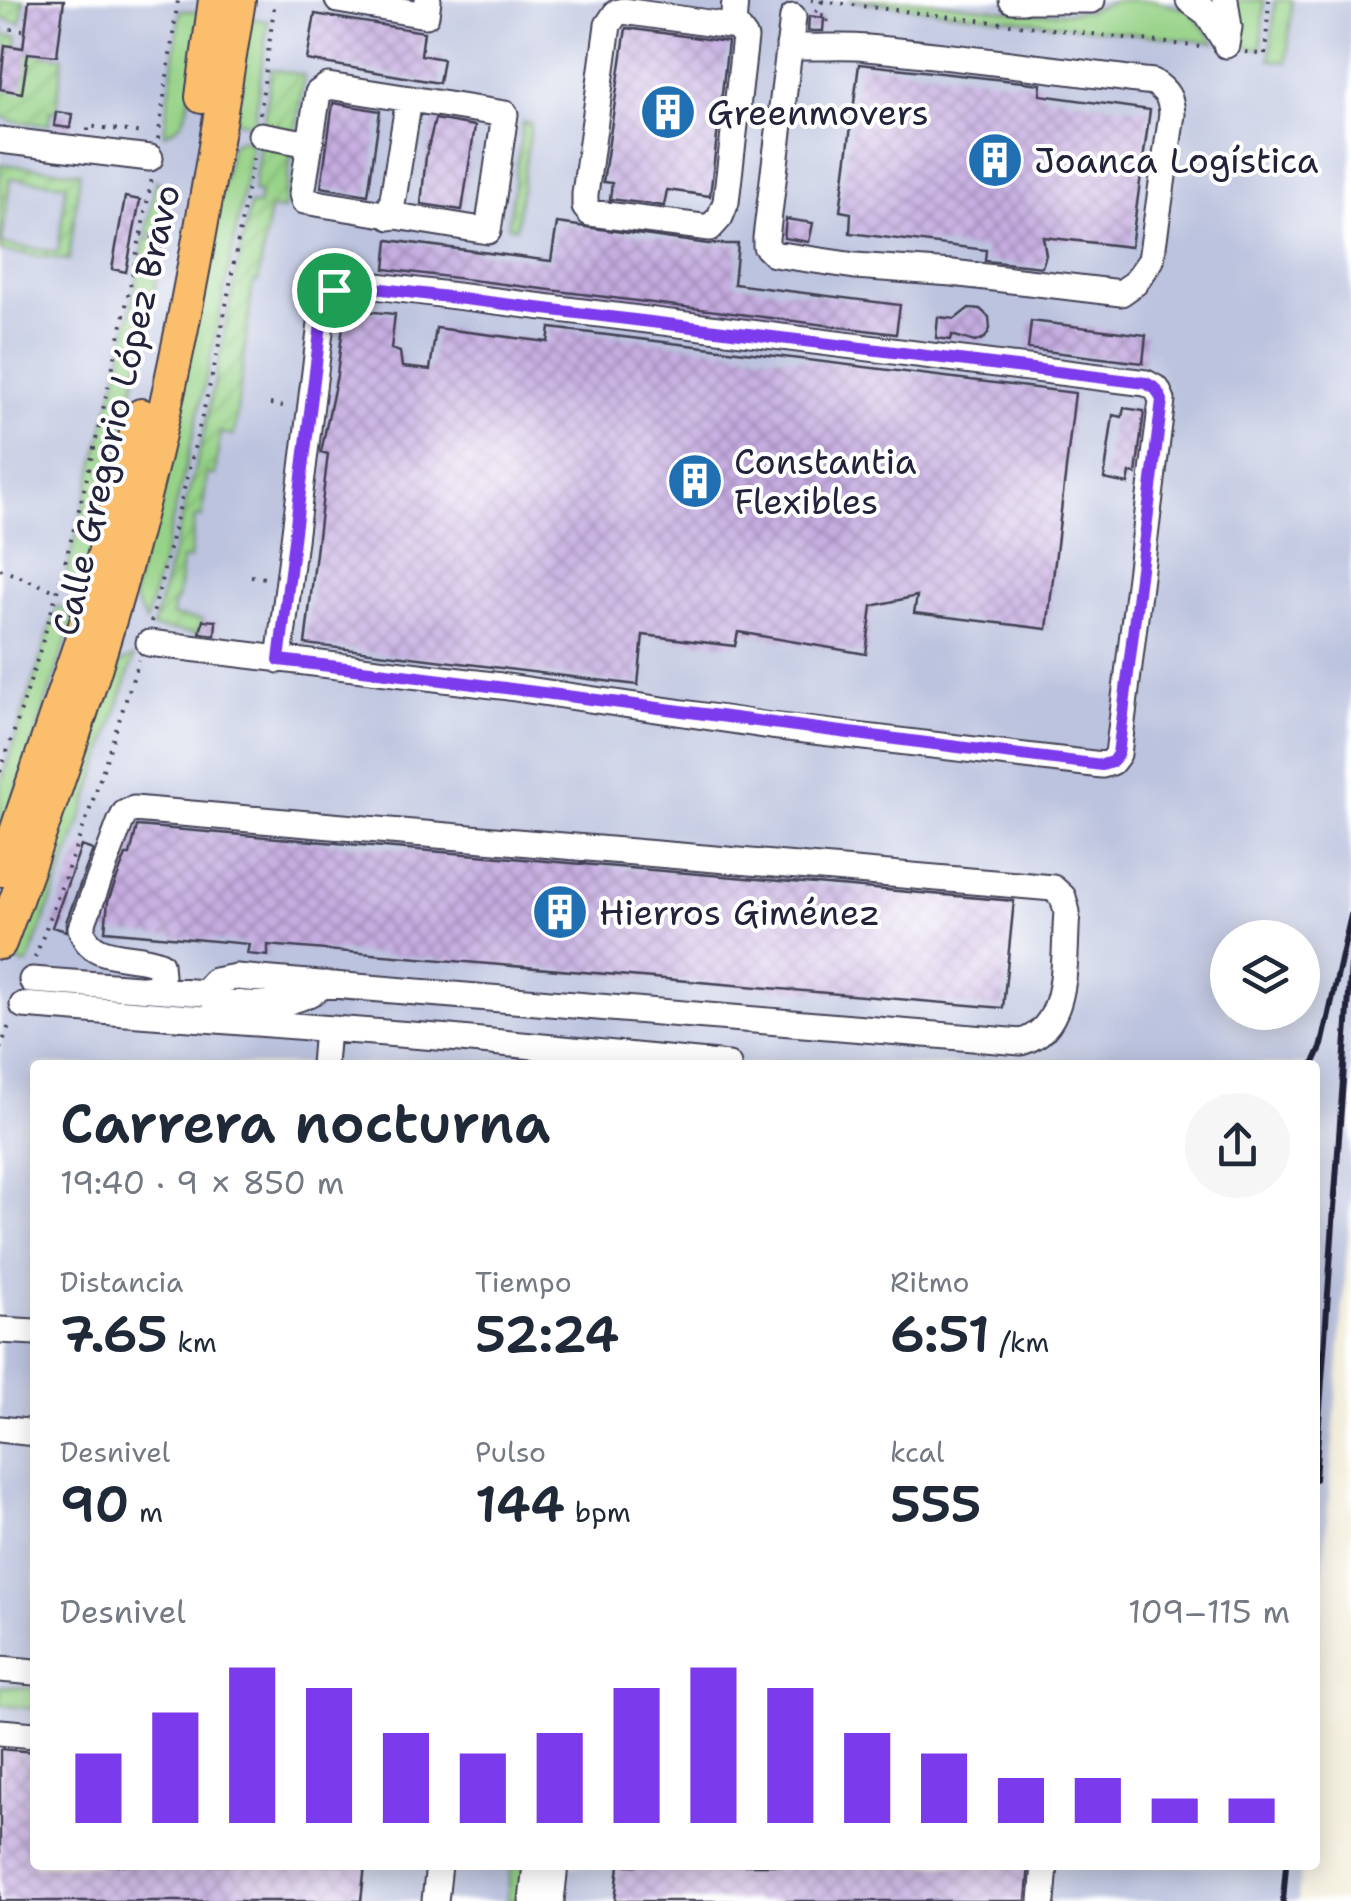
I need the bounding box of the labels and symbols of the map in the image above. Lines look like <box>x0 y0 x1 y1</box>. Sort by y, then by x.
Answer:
building icon: Greenmovers <box>638 82 698 142</box>
place label: Greenmovers <box>707 89 929 136</box>
building icon: Joanca Logística <box>965 130 1025 190</box>
place label: Joanca Logística <box>1034 137 1319 184</box>
street label: Calle Gregorio López Bravo <box>41 180 191 640</box>
pin <box>292 248 377 333</box>
place label: Constantia Flexibles <box>734 438 917 525</box>
building icon: Constantia Flexibles <box>665 451 725 511</box>
building icon: Hierros Giménez <box>530 882 590 942</box>
place label: Hierros Giménez <box>599 889 880 936</box>

